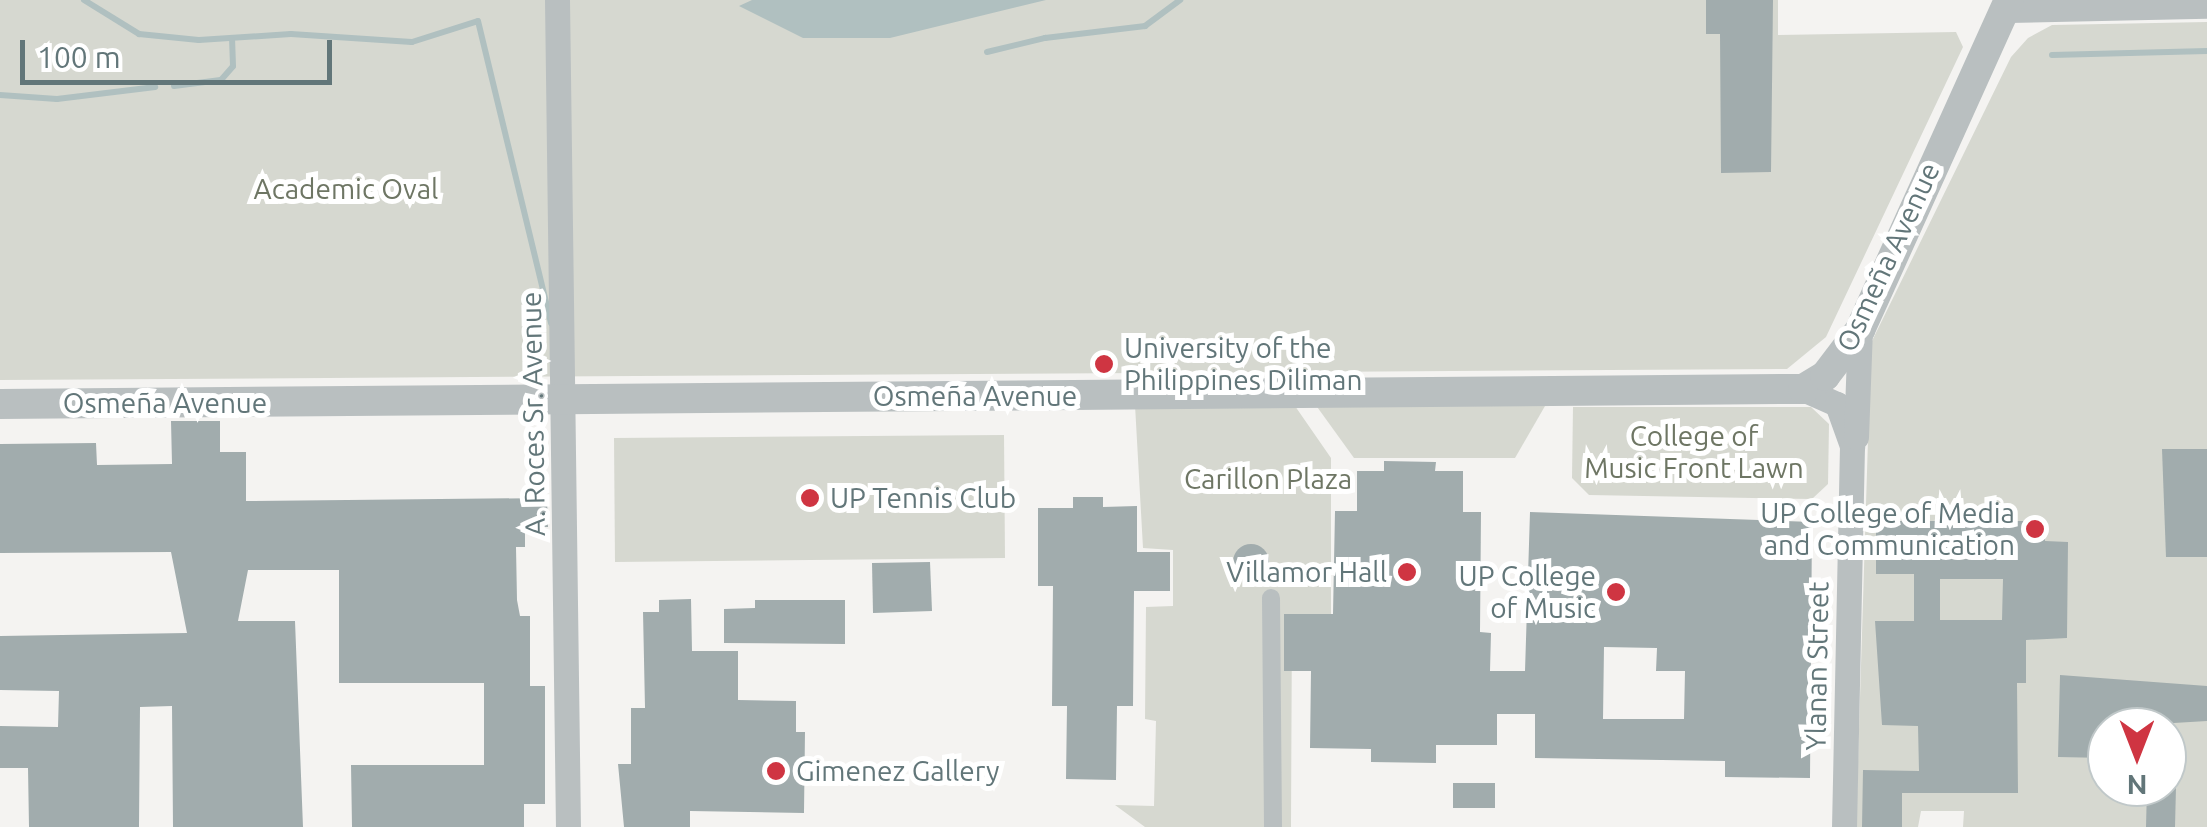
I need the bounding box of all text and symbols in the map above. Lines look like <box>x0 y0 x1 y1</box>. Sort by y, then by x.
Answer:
scale bar <box>25 20 338 82</box>
text: 100 m <box>37 40 121 74</box>
street label: Osmeña Avenue <box>1830 157 1946 357</box>
park label: Academic Oval <box>254 172 438 206</box>
street label: A. Roces Sr. Avenue <box>514 291 552 537</box>
place label: University of the Philippines Diliman <box>1124 331 1363 397</box>
marker: University of the Philippines Diliman <box>1093 353 1115 375</box>
street label: Osmeña Avenue <box>873 379 1077 413</box>
street label: Osmeña Avenue <box>63 386 267 420</box>
park label: College of Music Front Lawn <box>1584 419 1804 485</box>
park label: Carillon Plaza <box>1184 462 1352 496</box>
place label: UP Tennis Club <box>830 481 1016 515</box>
marker: UP Tennis Club <box>799 487 821 509</box>
place label: UP College of Media and Communication <box>1760 496 2015 562</box>
marker: UP College of Media and Communication <box>2024 518 2046 540</box>
place label: Villamor Hall <box>1226 555 1387 589</box>
place label: UP College of Music <box>1459 559 1596 625</box>
marker: Villamor Hall <box>1396 561 1418 583</box>
marker: UP College of Music <box>1605 581 1627 603</box>
street label: Ylanan Street <box>1799 581 1835 751</box>
north arrow <box>2087 707 2187 807</box>
place label: Gimenez Gallery <box>796 754 1000 788</box>
marker: Gimenez Gallery <box>765 760 787 782</box>
text: N <box>2127 770 2147 801</box>

